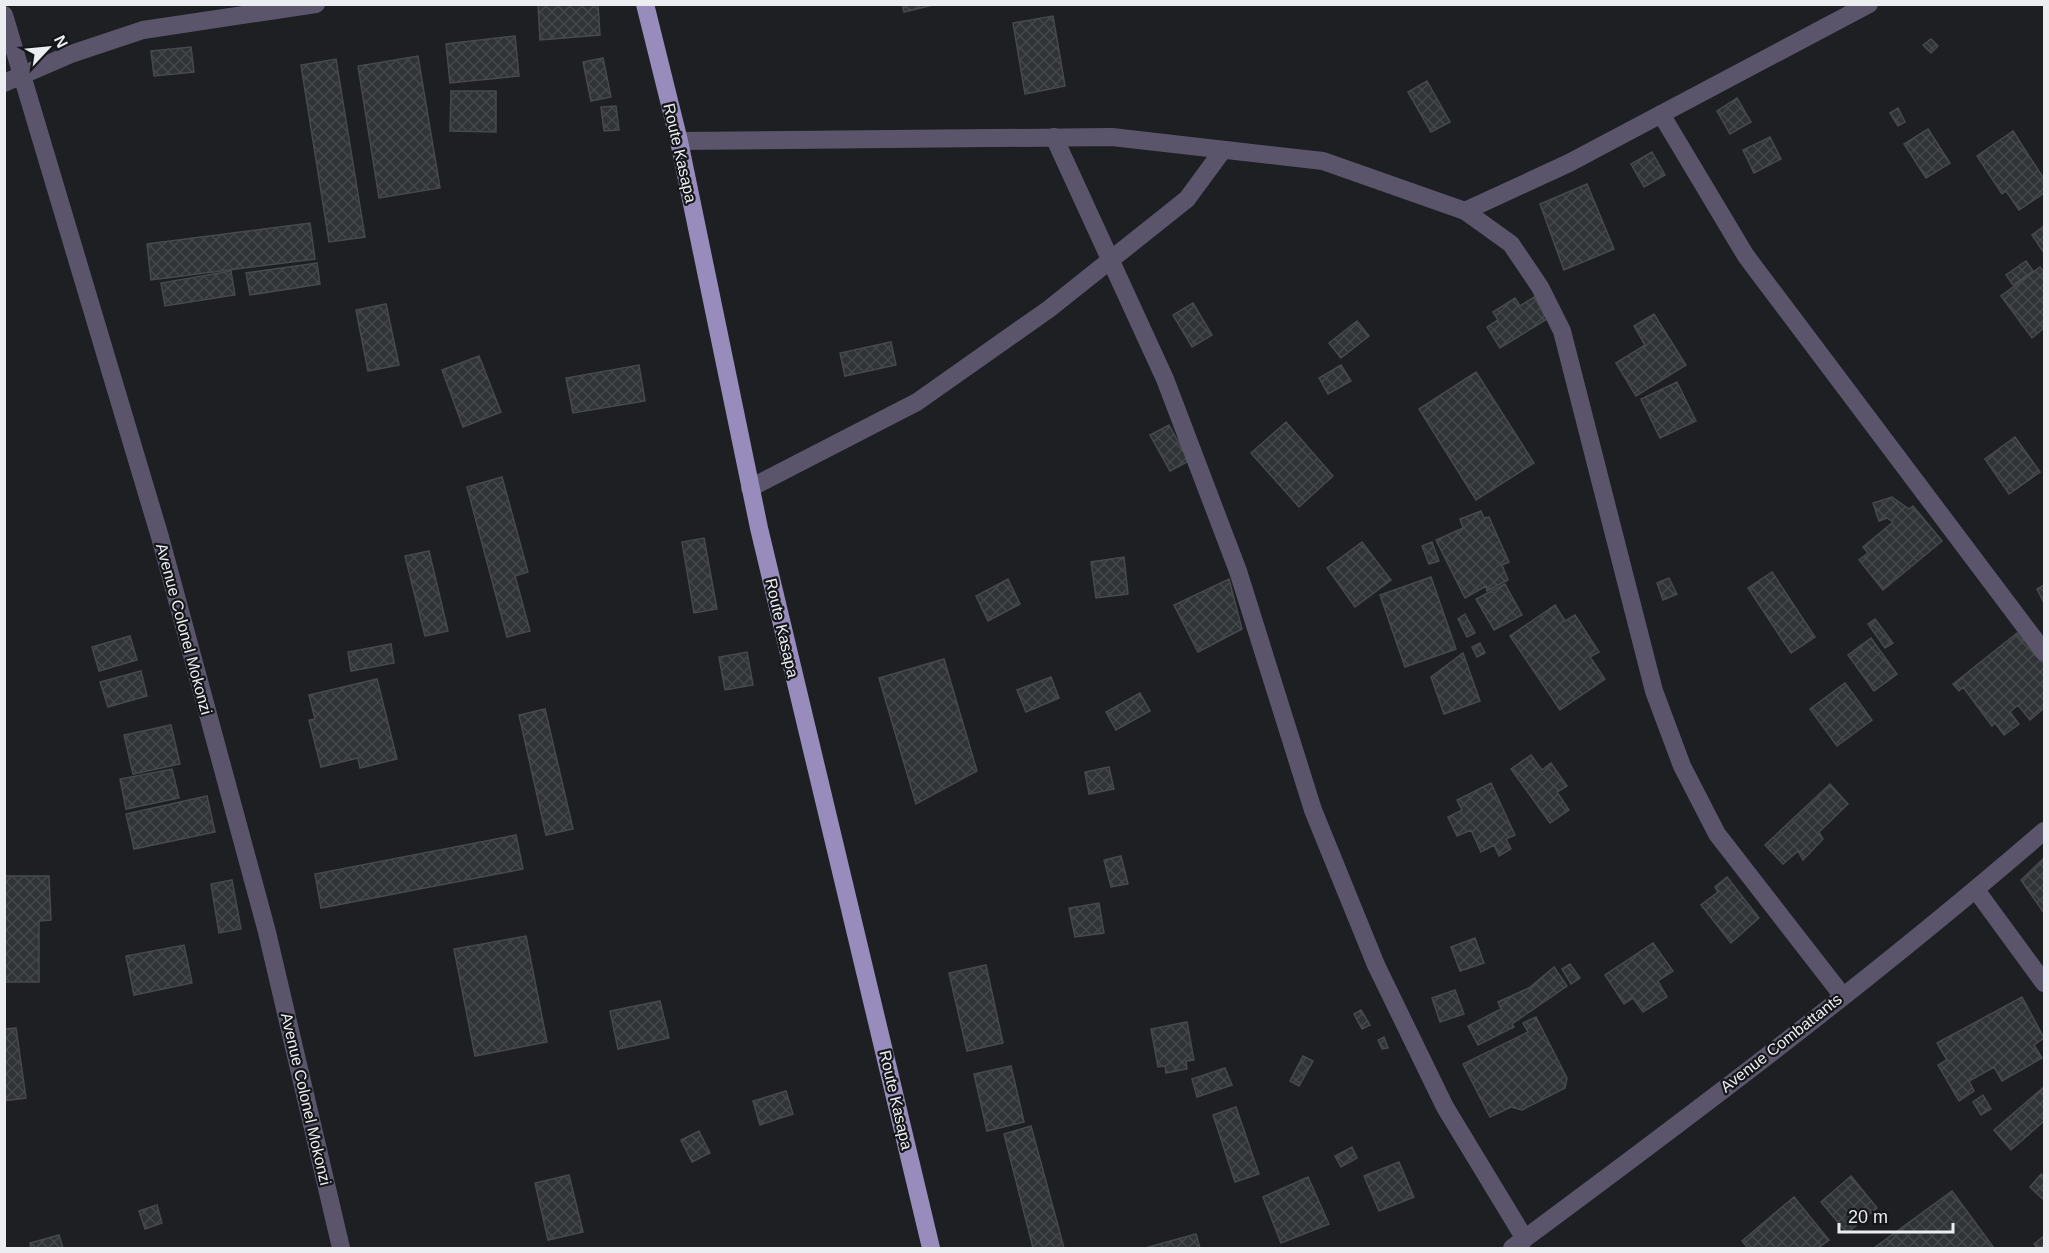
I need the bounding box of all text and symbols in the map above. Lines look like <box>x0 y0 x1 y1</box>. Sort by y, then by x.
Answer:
north arrow <box>18 18 78 78</box>
text: N <box>51 33 71 51</box>
street label: Route Kasapa <box>660 102 700 204</box>
street label: Avenue Colonel Mokonzi <box>153 541 215 717</box>
street label: Route Kasapa <box>762 577 802 679</box>
street label: Avenue Combattants <box>1717 990 1845 1096</box>
street label: Avenue Colonel Mokonzi <box>278 1011 334 1187</box>
street label: Route Kasapa <box>876 1049 916 1151</box>
scale bar <box>1839 1196 1953 1234</box>
text: 20 m <box>1848 1207 1888 1227</box>

